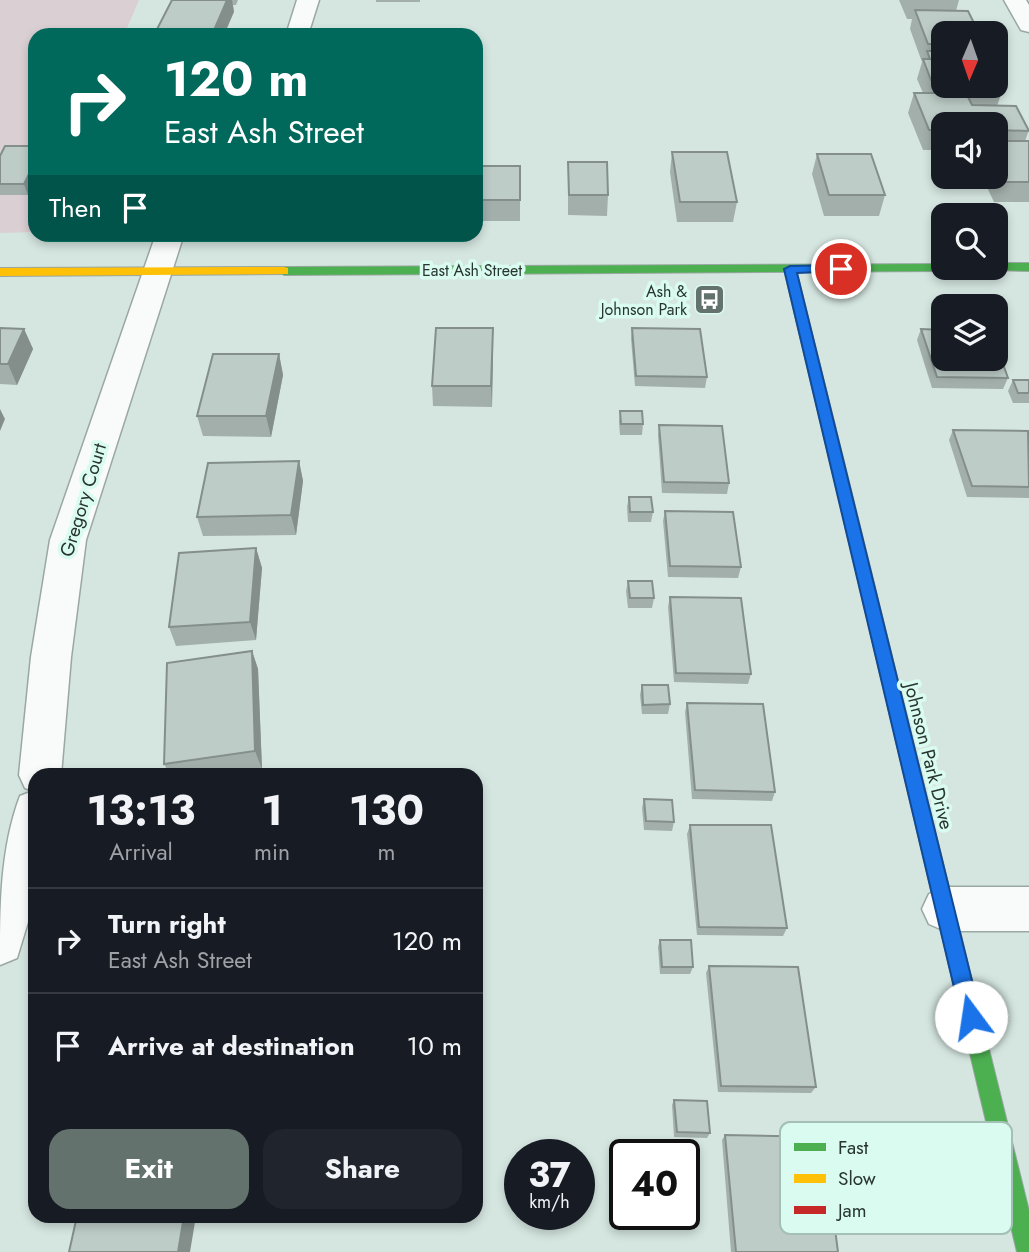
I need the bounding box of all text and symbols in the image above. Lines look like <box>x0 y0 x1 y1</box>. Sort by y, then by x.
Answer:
north arrow <box>931 21 1008 98</box>
map controls <box>931 21 1008 371</box>
text: 120 m <box>164 44 308 114</box>
icon: right <box>49 56 140 147</box>
text: East Ash Street <box>164 109 364 155</box>
button: sound <box>931 112 1008 189</box>
text: Then <box>49 189 102 227</box>
icon: arrive <box>116 189 154 227</box>
button: search <box>931 203 1008 280</box>
pin <box>811 239 871 299</box>
icon: arrive <box>822 250 860 288</box>
street label: East Ash Street <box>422 259 522 282</box>
place label: Ash & Johnson Park <box>599 280 688 321</box>
bus stop icon: Ash & Johnson Park <box>693 283 727 317</box>
button: layers <box>931 294 1008 371</box>
street label: Gregory Court <box>53 439 113 560</box>
street label: Johnson Park Drive <box>897 677 960 832</box>
text: 13:13 <box>87 780 195 841</box>
text: 1 <box>261 780 283 841</box>
text: 130 <box>349 780 424 841</box>
text: Arrival <box>109 835 173 869</box>
text: min <box>254 835 290 869</box>
text: m <box>378 835 396 869</box>
text: Turn right <box>108 905 226 943</box>
icon: right <box>49 922 87 960</box>
text: 120 m <box>392 922 462 960</box>
text: East Ash Street <box>108 943 252 977</box>
position arrow <box>934 980 1008 1054</box>
icon: arrive <box>49 1027 87 1065</box>
text: Arrive at destination <box>108 1027 355 1065</box>
text: 10 m <box>407 1027 462 1065</box>
legend <box>780 1122 1012 1234</box>
button: Exit <box>49 1129 249 1209</box>
button: Share <box>263 1129 462 1209</box>
text: Fast <box>838 1134 869 1161</box>
speed limit sign: 40 <box>609 1139 700 1230</box>
text: 37 <box>528 1150 571 1200</box>
text: Slow <box>838 1165 876 1192</box>
text: km/h <box>529 1189 570 1215</box>
text: Jam <box>835 1197 867 1224</box>

